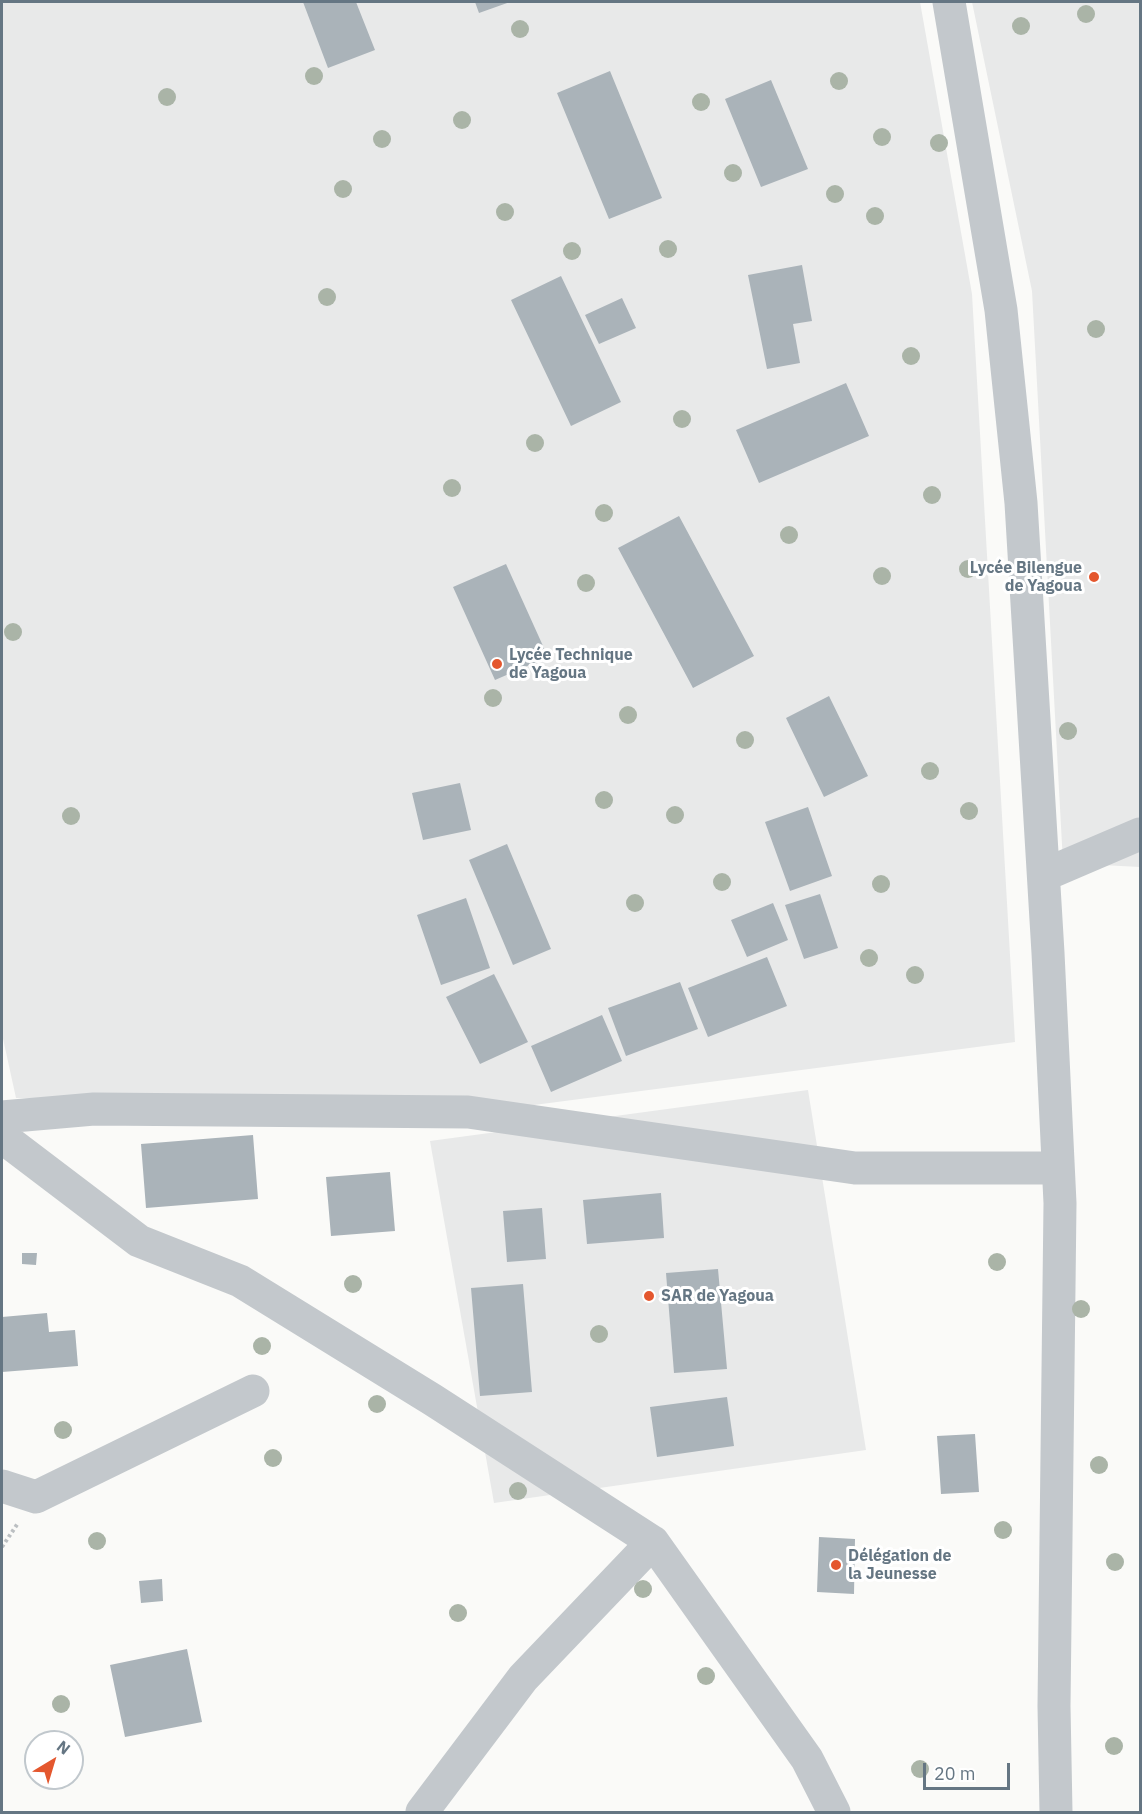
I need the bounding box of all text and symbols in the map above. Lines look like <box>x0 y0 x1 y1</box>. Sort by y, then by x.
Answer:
place label: Lycée Bilengue de Yagoua <box>970 558 1082 596</box>
marker: Lycée Bilengue de Yagoua <box>1087 570 1101 584</box>
place label: Lycée Technique de Yagoua <box>509 645 633 683</box>
marker: Lycée Technique de Yagoua <box>490 657 504 671</box>
place label: SAR de Yagoua <box>661 1286 774 1306</box>
marker: SAR de Yagoua <box>642 1289 656 1303</box>
place label: Délégation de la Jeunesse <box>848 1546 952 1584</box>
marker: Délégation de la Jeunesse <box>829 1558 843 1572</box>
north arrow <box>24 1730 84 1790</box>
text: N <box>53 1736 75 1759</box>
scale bar <box>926 1751 1013 1789</box>
text: 20 m <box>934 1762 976 1785</box>

